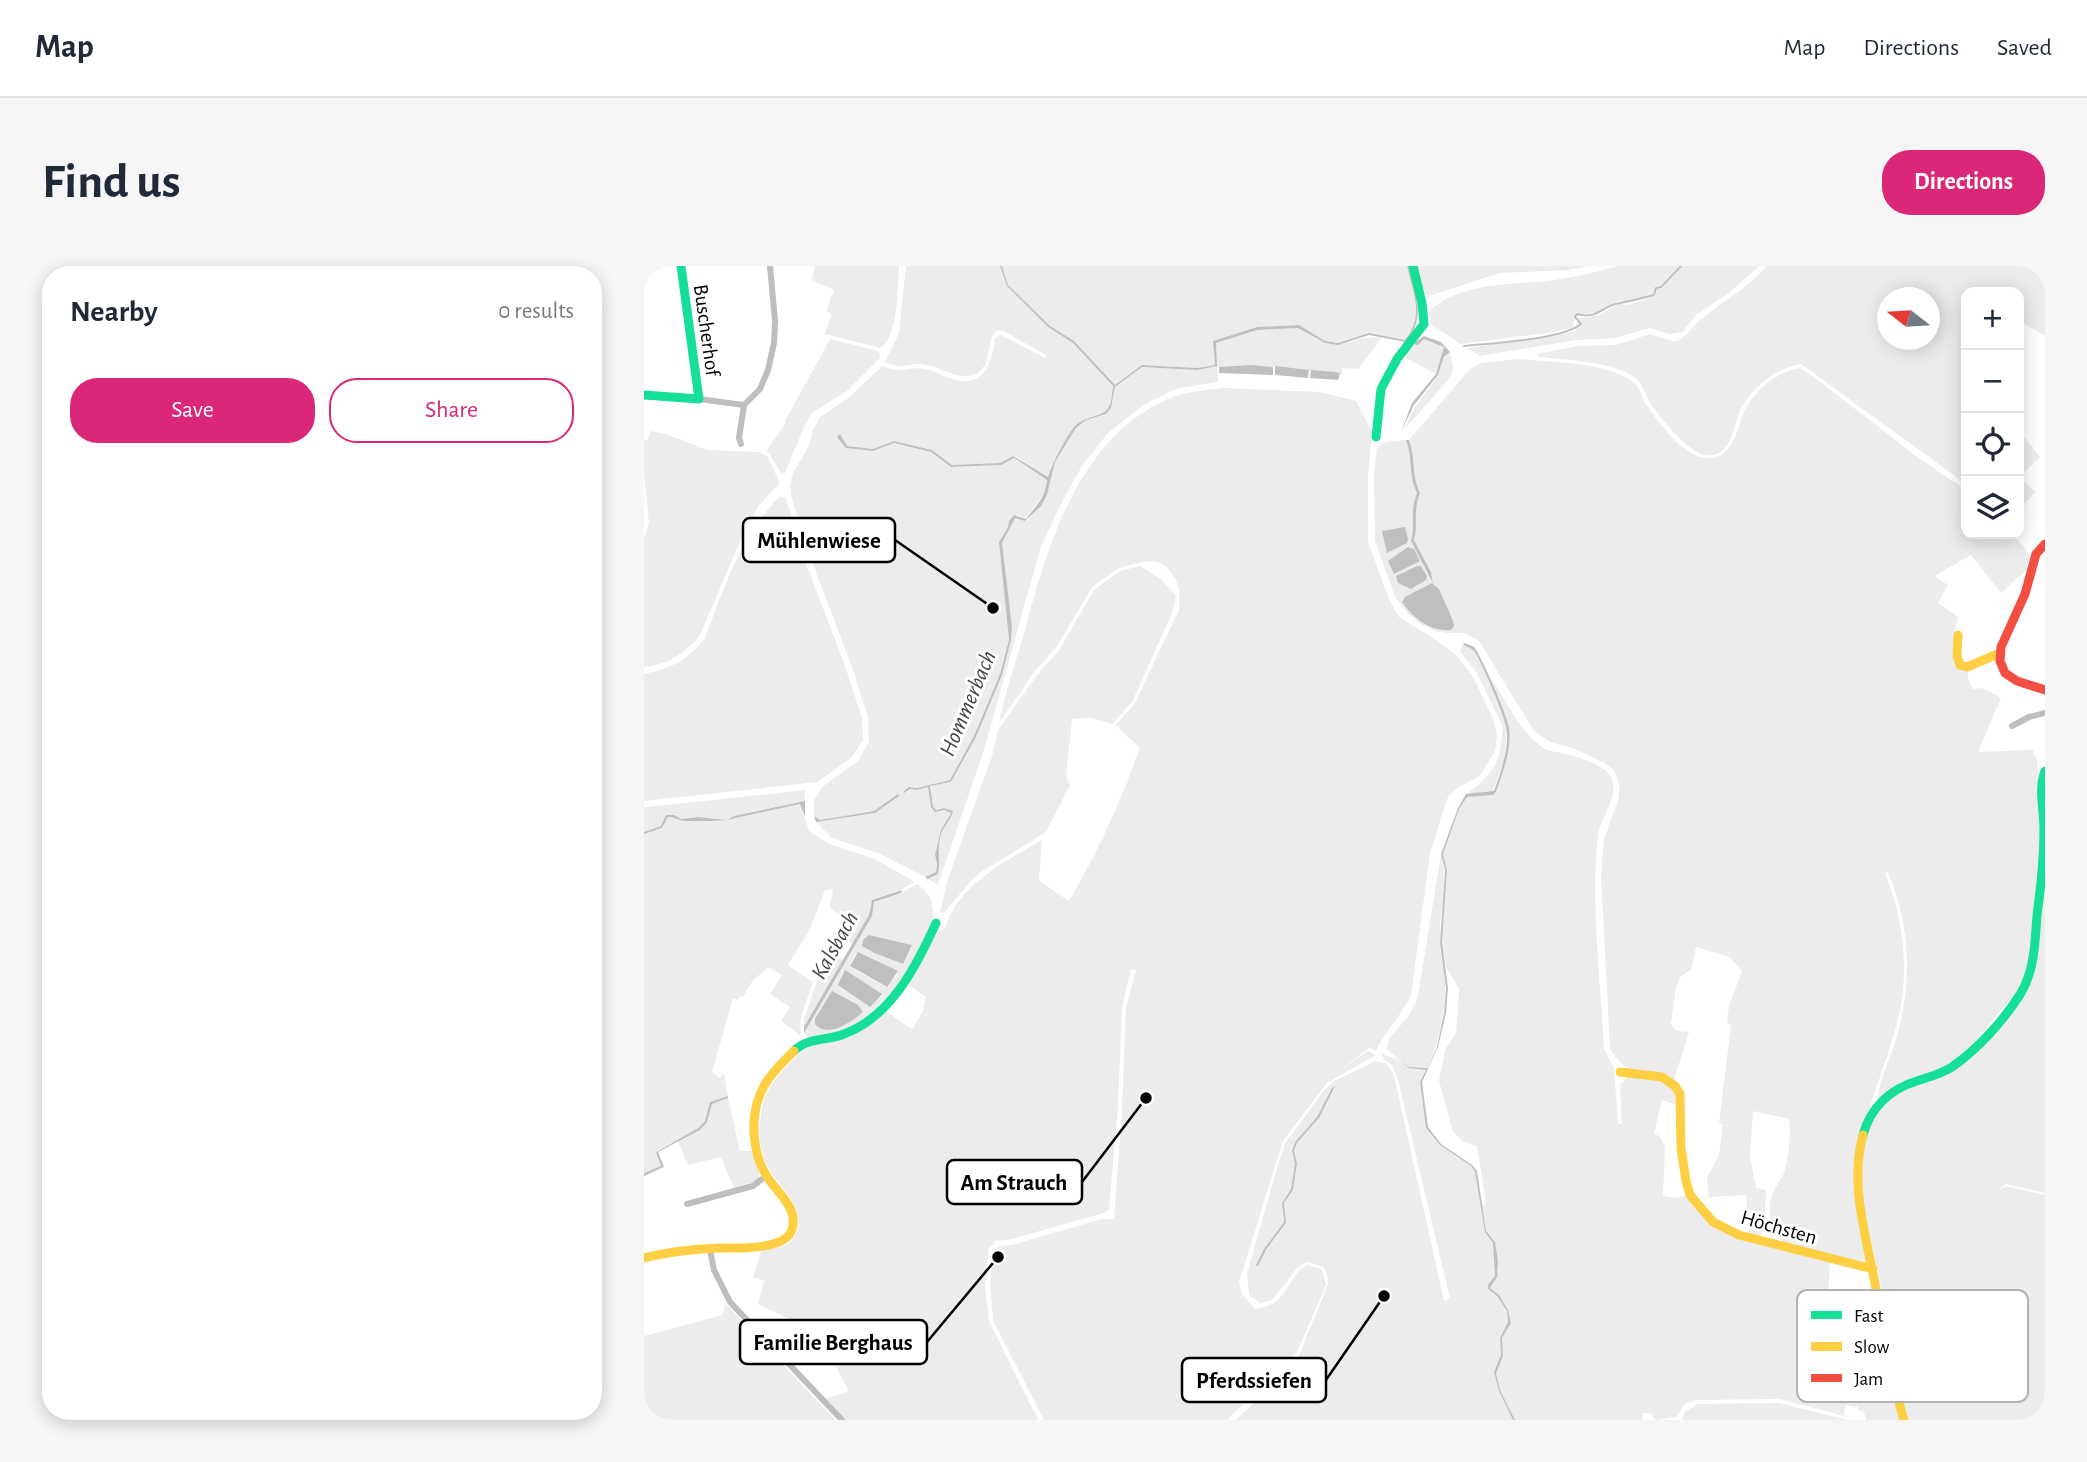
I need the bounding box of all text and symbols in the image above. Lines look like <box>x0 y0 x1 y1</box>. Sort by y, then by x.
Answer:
text: Map <box>35 31 94 64</box>
text: Map <box>1783 36 1825 60</box>
text: Directions <box>1863 36 1959 60</box>
text: Saved <box>1997 36 2052 60</box>
button: Directions <box>1882 150 2045 215</box>
text: Find us <box>42 158 181 207</box>
street label: Buscherhof <box>690 283 724 379</box>
north arrow <box>1877 287 1940 350</box>
map controls <box>1961 287 2024 539</box>
button: + <box>1961 287 2024 350</box>
text: Nearby <box>70 297 158 327</box>
text: 0 results <box>498 300 574 323</box>
button: − <box>1961 350 2024 413</box>
button: Save <box>70 378 315 443</box>
button: Share <box>329 378 574 443</box>
button: locate <box>1961 413 2024 476</box>
button: layers <box>1961 476 2024 539</box>
callout: Mühlenwiese <box>743 518 895 562</box>
text: Mühlenwiese <box>757 530 881 553</box>
water label: Hommerbach <box>936 648 1001 760</box>
water label: Kalsbach <box>807 908 863 983</box>
callout: Am Strauch <box>947 1160 1082 1204</box>
text: Am Strauch <box>961 1172 1067 1195</box>
street label: Höchsten <box>1739 1207 1819 1248</box>
legend <box>1797 1290 2028 1402</box>
text: Fast <box>1854 1307 1884 1326</box>
callout: Familie Berghaus <box>740 1320 927 1364</box>
text: Familie Berghaus <box>753 1332 913 1355</box>
text: Slow <box>1854 1338 1890 1357</box>
callout: Pferdssiefen <box>1182 1358 1326 1402</box>
text: Pferdssiefen <box>1196 1370 1312 1393</box>
text: Jam <box>1854 1370 1883 1389</box>

